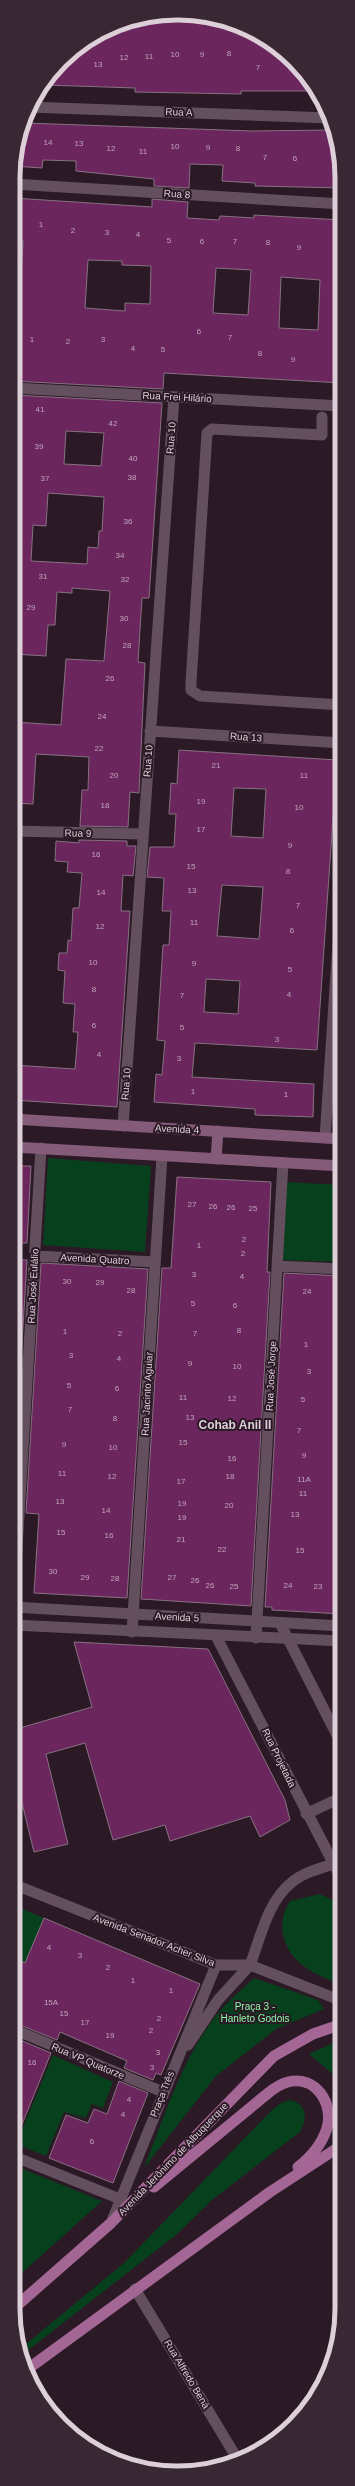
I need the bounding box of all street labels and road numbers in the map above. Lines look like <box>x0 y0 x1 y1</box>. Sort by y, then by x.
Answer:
street label: Rua A <box>165 106 193 118</box>
street label: Rua 8 <box>163 188 191 200</box>
street label: Rua Frei Hilário <box>142 390 212 404</box>
street label: Rua 10 <box>164 421 178 454</box>
street label: Rua 13 <box>230 730 263 744</box>
street label: Rua 10 <box>141 744 155 777</box>
street label: Rua 9 <box>65 827 92 839</box>
street label: Rua 10 <box>119 1067 133 1100</box>
street label: Avenida 4 <box>155 1122 200 1136</box>
street label: Rua José Eulálio <box>26 1248 40 1324</box>
street label: Avenida Quatro <box>60 1252 130 1266</box>
street label: Rua José Jorge <box>264 1340 278 1411</box>
street label: Rua Jacinto Aguiar <box>139 1351 155 1436</box>
street label: Avenida 5 <box>155 1610 200 1624</box>
street label: Rua Projetada <box>260 1727 298 1790</box>
street label: Avenida Senador Acher Silva <box>92 1912 217 1968</box>
street label: Rua VP Quatorze <box>50 2041 127 2082</box>
street label: Praça Três <box>148 2070 176 2118</box>
street label: Avenida Jerônimo de Albuquerque <box>116 2100 230 2218</box>
street label: Rua Alfredo Bená <box>162 2338 212 2411</box>

